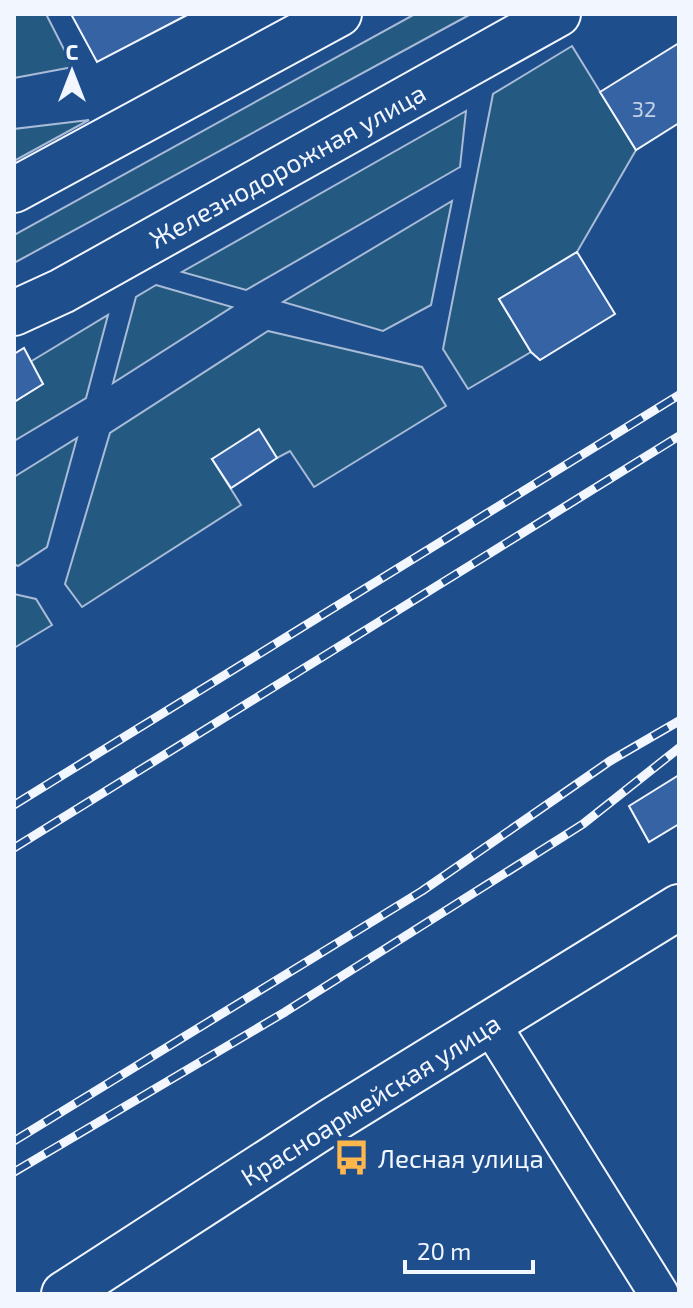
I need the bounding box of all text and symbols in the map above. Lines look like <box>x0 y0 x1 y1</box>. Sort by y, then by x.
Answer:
north arrow <box>32 32 112 112</box>
text: С <box>66 38 79 64</box>
street label: Железнодорожная улица <box>143 76 431 255</box>
house number: 32 <box>632 95 656 121</box>
street label: Красноармейская улица <box>235 1006 506 1192</box>
bus stop icon: Лесная улица <box>333 1138 371 1176</box>
place label: Лесная улица <box>378 1142 544 1174</box>
scale bar <box>405 1224 533 1274</box>
text: 20 m <box>417 1236 471 1265</box>

